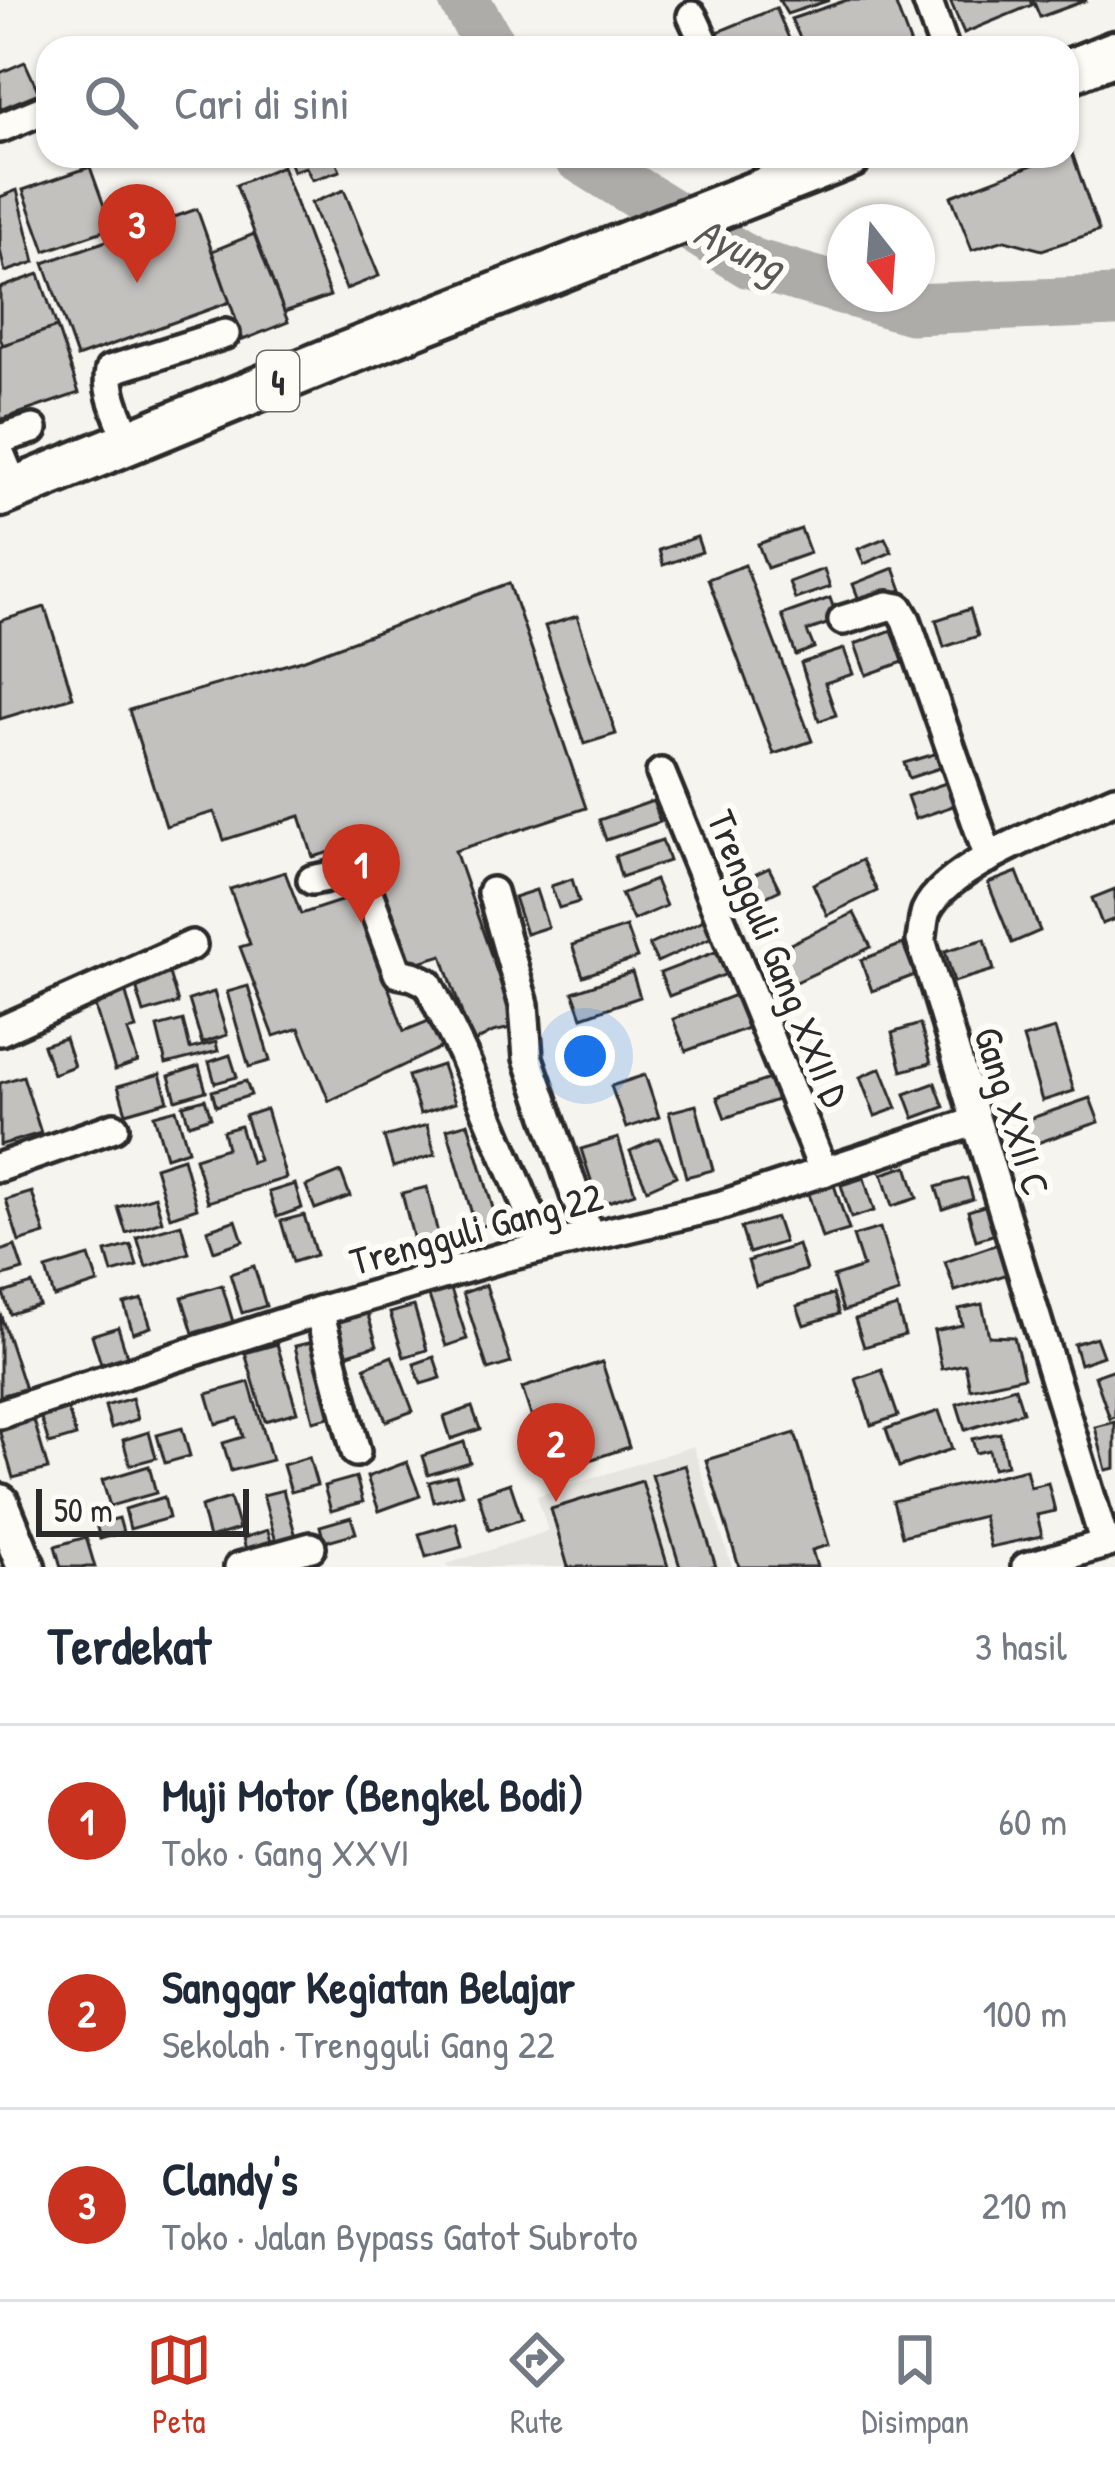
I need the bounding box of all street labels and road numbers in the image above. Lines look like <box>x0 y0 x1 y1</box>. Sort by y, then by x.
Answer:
road number: 4 <box>257 351 299 411</box>
street label: Trengguli Gang XXII D <box>695 802 863 1115</box>
street label: Gang XXII C <box>962 1020 1064 1202</box>
street label: Trengguli Gang 22 <box>344 1169 608 1287</box>

